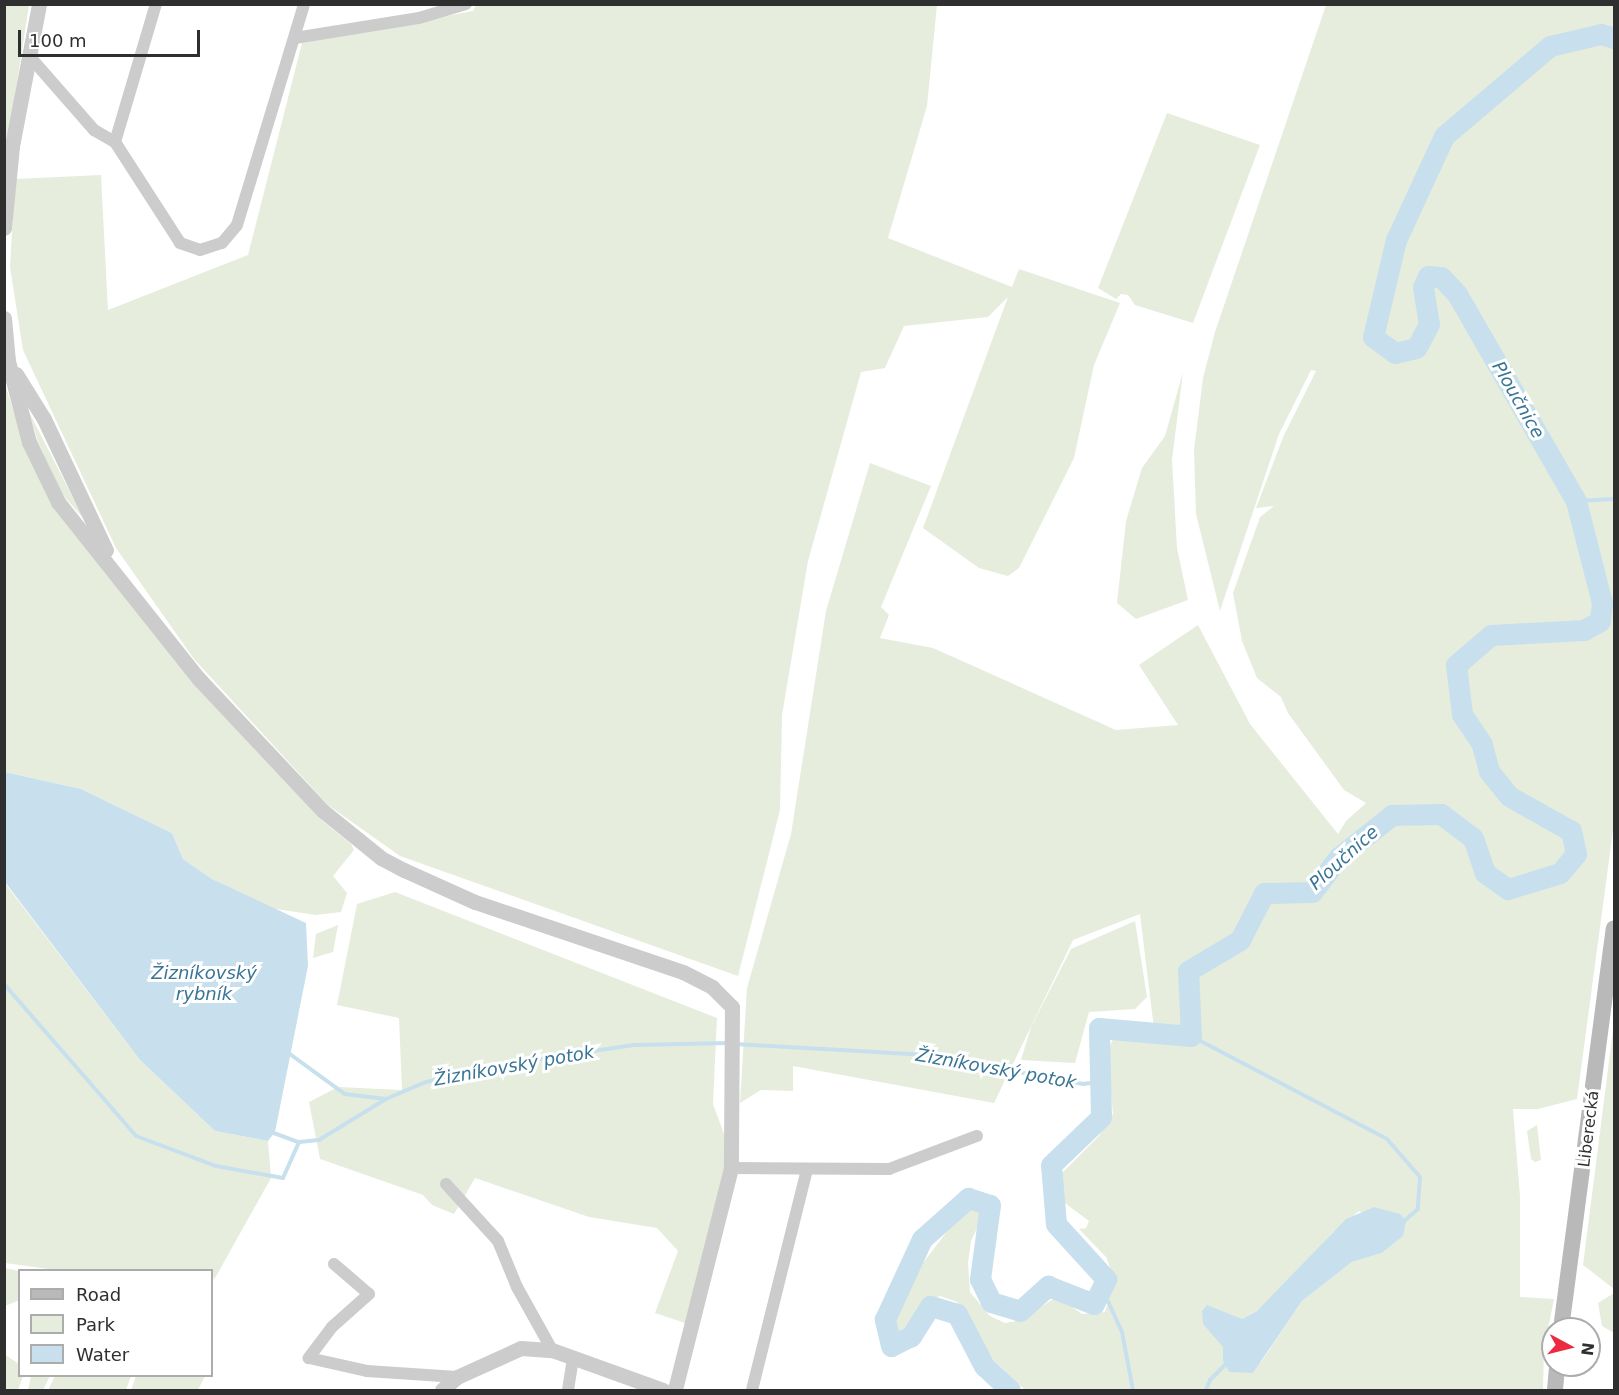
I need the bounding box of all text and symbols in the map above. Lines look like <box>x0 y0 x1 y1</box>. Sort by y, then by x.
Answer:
scale bar <box>21 18 202 56</box>
text: 100 m <box>29 30 87 51</box>
water label: Ploučnice <box>1487 358 1549 442</box>
water label: Ploučnice <box>1305 821 1383 895</box>
water label: Žizníkovský rybník <box>151 963 257 1006</box>
water label: Žizníkovský potok <box>432 1041 596 1091</box>
water label: Žizníkovský potok <box>914 1044 1078 1094</box>
street label: Liberecká <box>1575 1090 1603 1168</box>
legend <box>18 1269 213 1377</box>
text: Road <box>76 1284 121 1305</box>
text: Park <box>76 1314 115 1335</box>
north arrow <box>1541 1317 1601 1377</box>
text: N <box>1577 1341 1598 1357</box>
text: Water <box>76 1344 129 1365</box>

